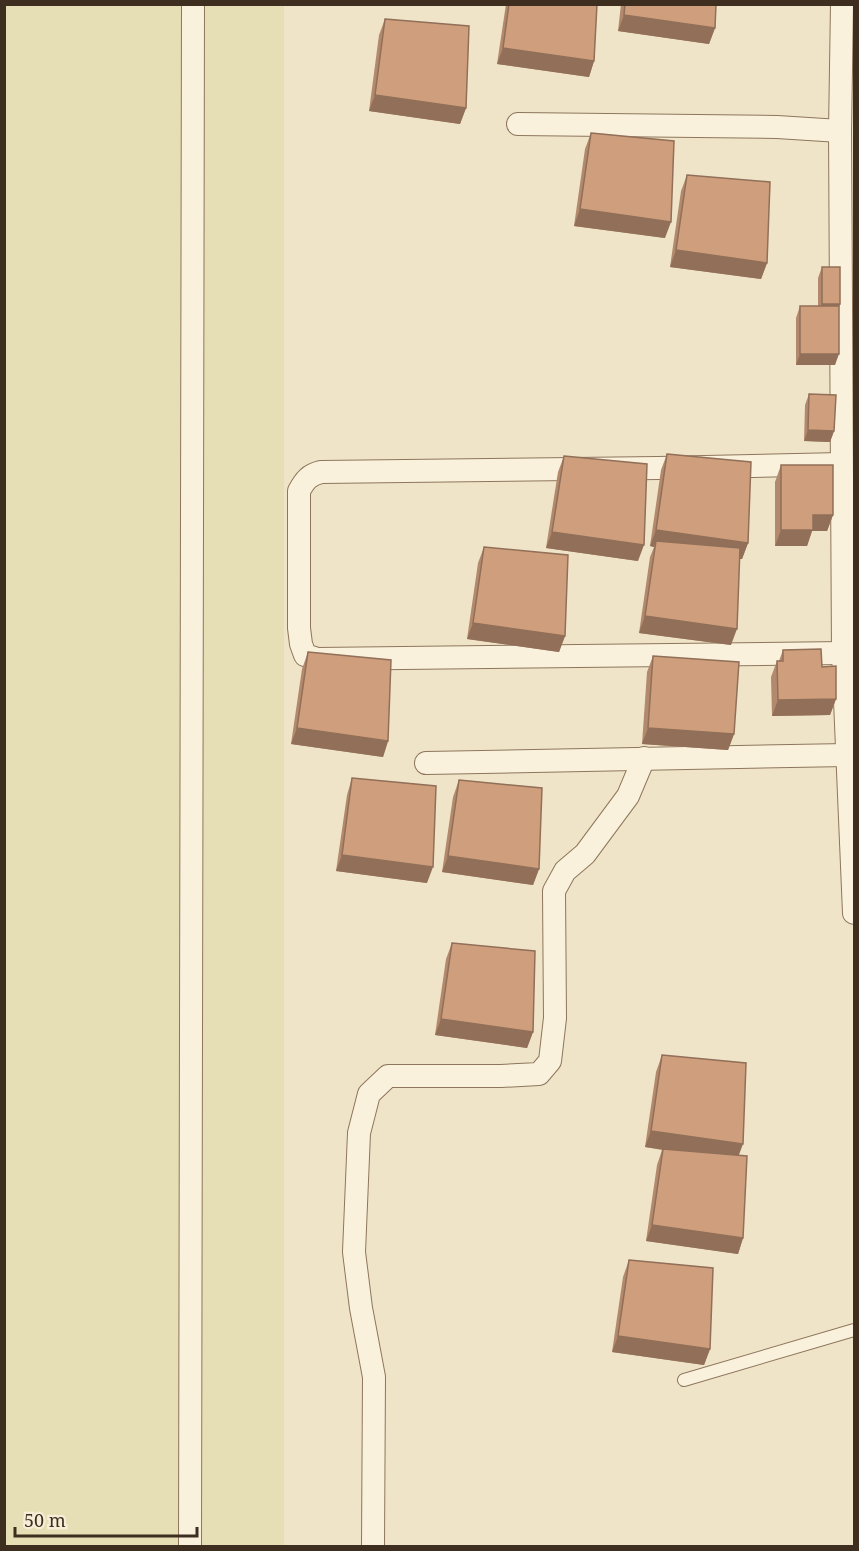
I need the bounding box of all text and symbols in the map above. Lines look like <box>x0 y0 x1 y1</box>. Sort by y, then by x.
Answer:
scale bar <box>15 1500 196 1538</box>
text: 50 m <box>24 1508 66 1532</box>

